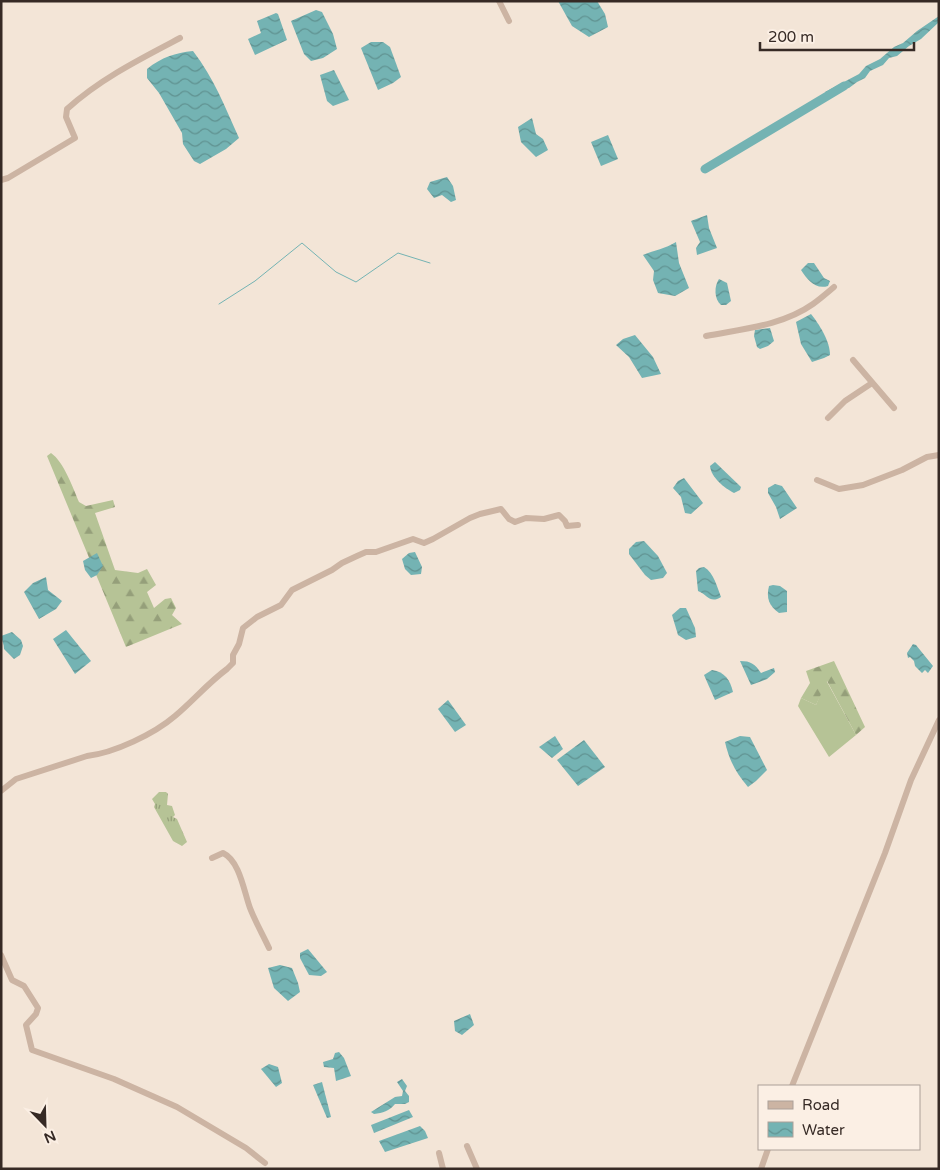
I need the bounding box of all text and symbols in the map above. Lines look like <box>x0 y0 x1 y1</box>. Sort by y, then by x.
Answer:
scale bar <box>760 20 914 52</box>
text: 200 m <box>768 28 814 46</box>
legend <box>758 1085 920 1150</box>
text: Road <box>802 1096 840 1114</box>
north arrow <box>20 1100 70 1150</box>
text: Water <box>802 1121 845 1139</box>
text: N <box>41 1126 58 1147</box>

